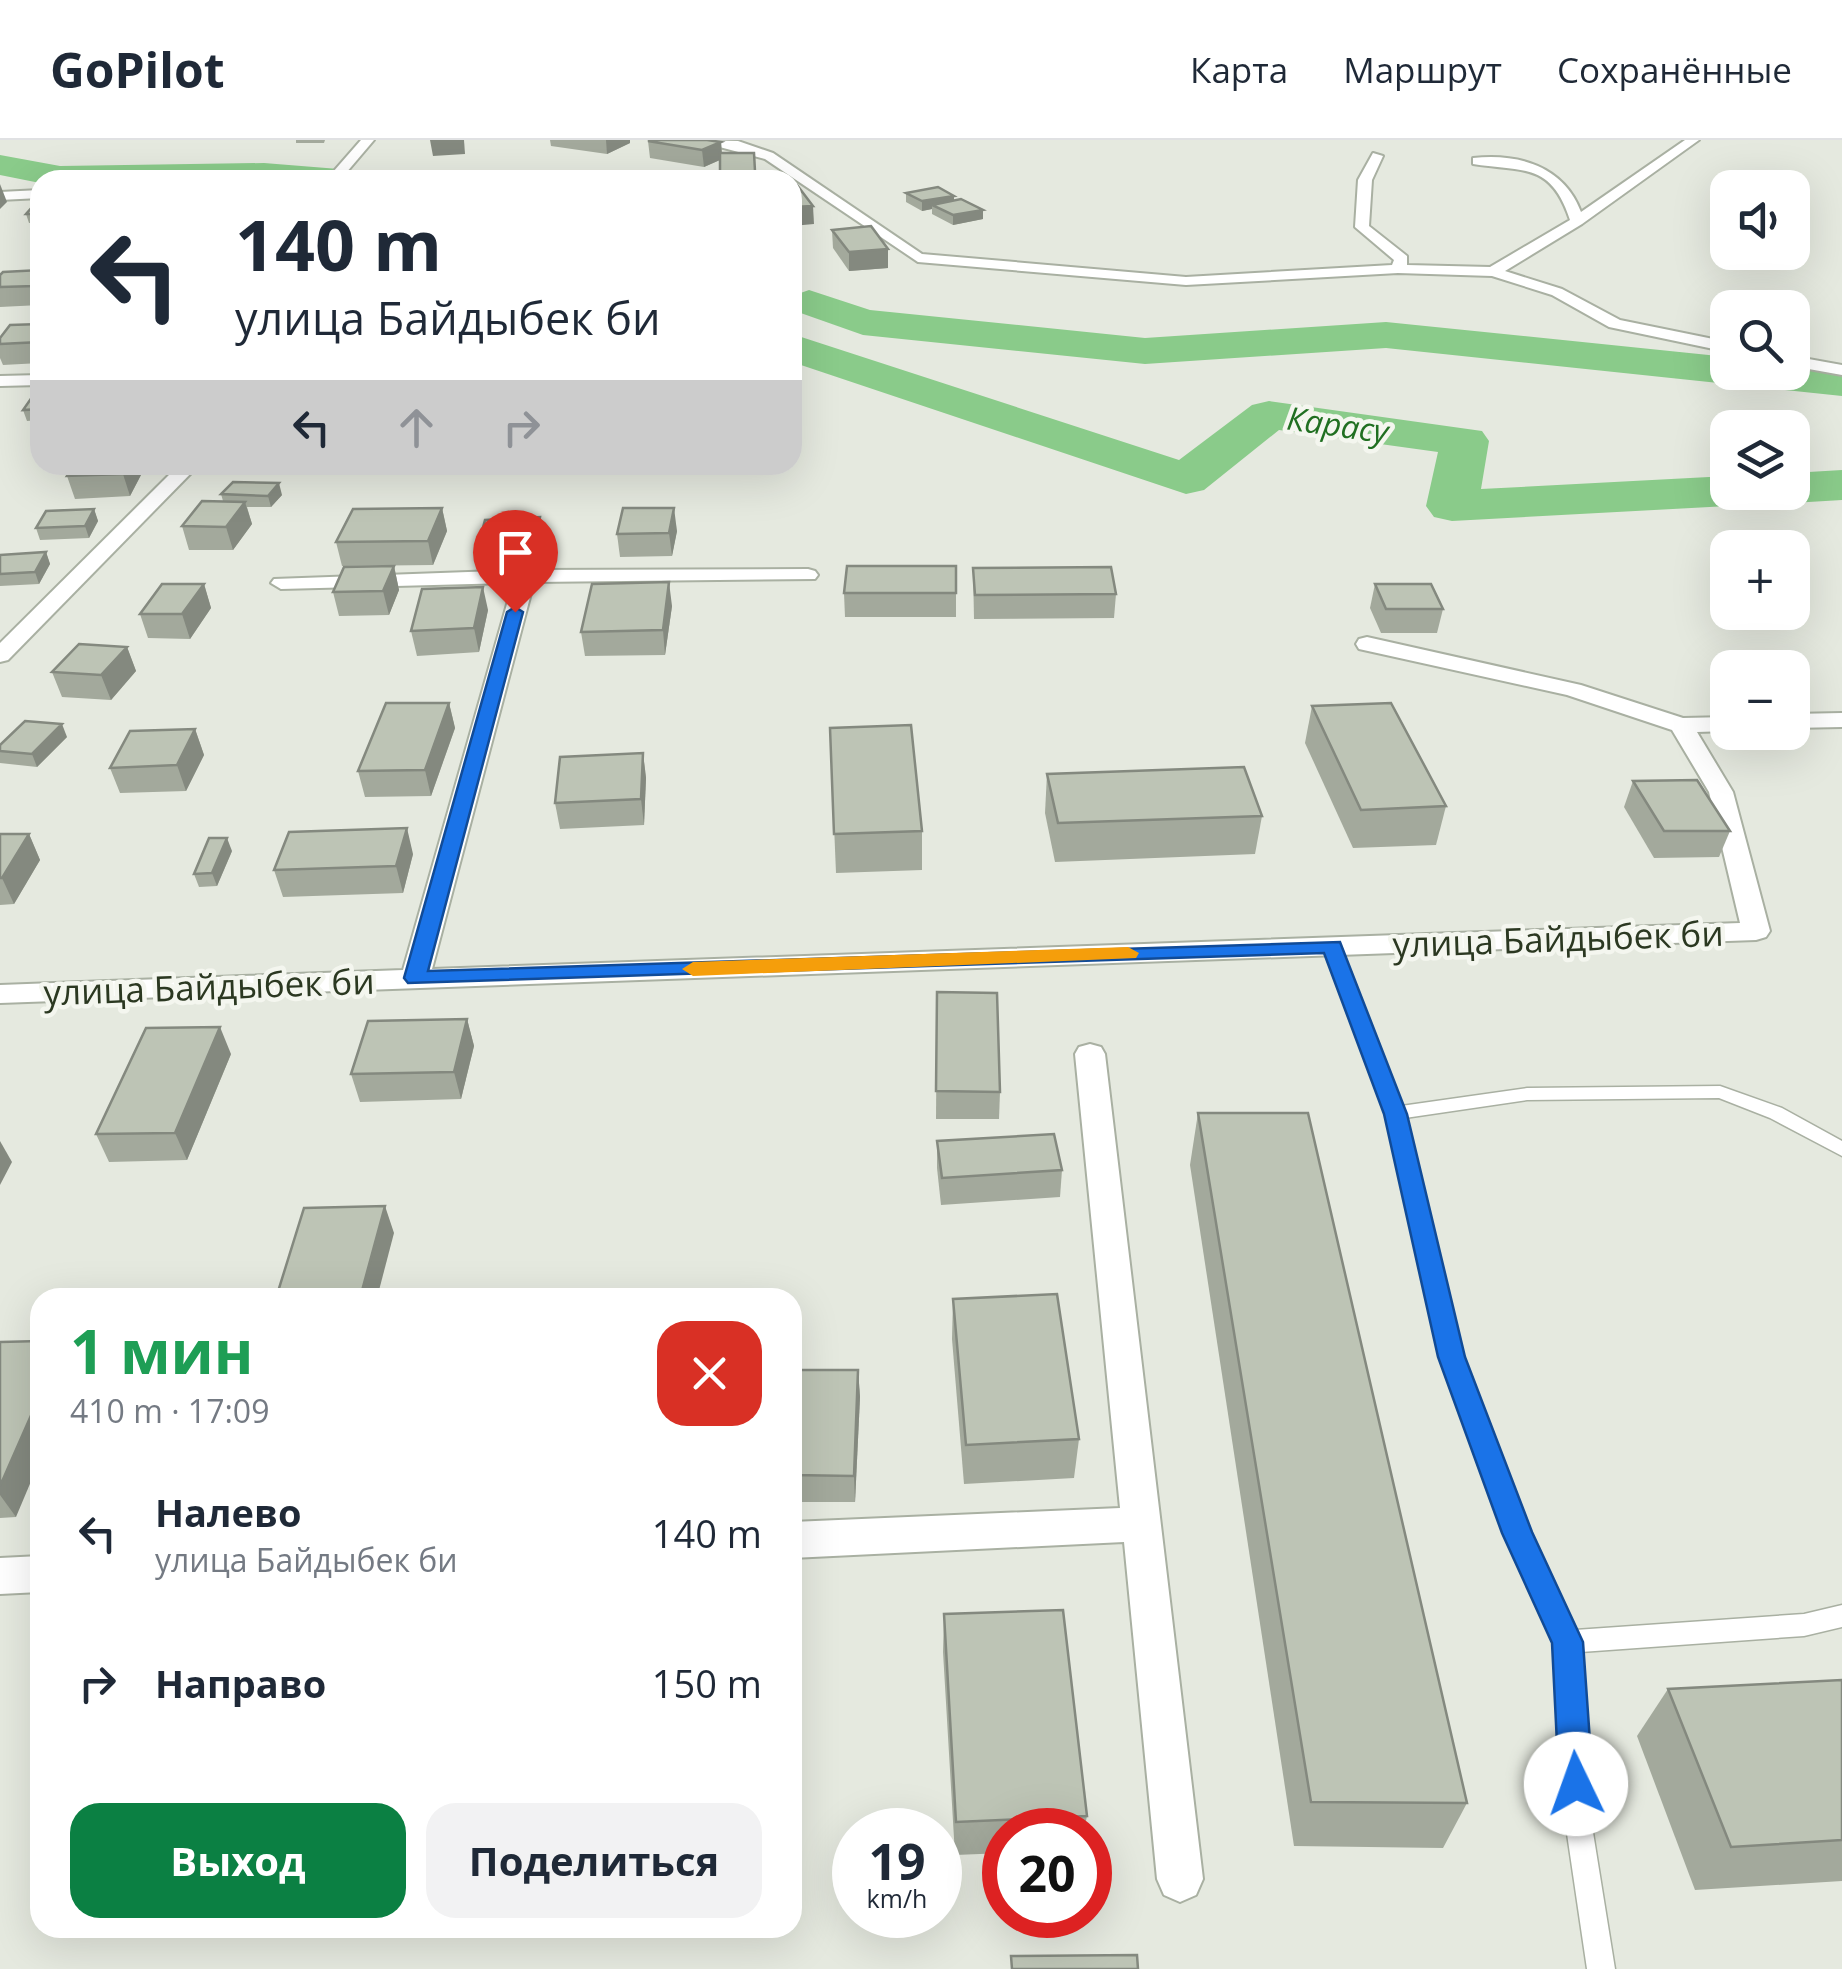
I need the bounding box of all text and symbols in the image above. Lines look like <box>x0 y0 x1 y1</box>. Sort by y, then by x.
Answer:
text: GoPilot <box>50 37 224 102</box>
text: Карта <box>1190 46 1288 93</box>
text: Маршрут <box>1343 46 1502 93</box>
text: Сохранённые <box>1557 46 1792 93</box>
map controls <box>1710 170 1810 750</box>
button: sound <box>1710 170 1810 270</box>
text: 140 m <box>235 196 442 292</box>
icon: left <box>70 210 200 340</box>
text: улица Байдыбек би <box>235 287 661 348</box>
button: search <box>1710 290 1810 390</box>
water label: Карасу <box>1285 396 1394 453</box>
icon: left <box>284 400 339 455</box>
icon: ahead <box>389 400 444 455</box>
icon: right <box>494 400 549 455</box>
button: layers <box>1710 410 1810 510</box>
pin <box>473 510 558 613</box>
icon: arrive <box>488 525 543 580</box>
button: + <box>1710 530 1810 630</box>
button: − <box>1710 650 1810 750</box>
street label: улица Байдыбек би <box>1392 909 1724 967</box>
street label: улица Байдыбек би <box>43 957 375 1015</box>
text: 1 мин <box>70 1310 254 1392</box>
button: close <box>657 1321 762 1426</box>
text: 410 m · 17:09 <box>70 1389 269 1432</box>
text: Налево <box>155 1486 301 1538</box>
icon: left <box>70 1506 125 1561</box>
text: 140 m <box>652 1507 762 1559</box>
text: улица Байдыбек би <box>155 1538 458 1581</box>
icon: right <box>70 1656 125 1711</box>
text: Направо <box>155 1657 326 1709</box>
text: 150 m <box>652 1657 762 1709</box>
position arrow <box>1524 1732 1628 1836</box>
button: Выход <box>70 1803 406 1918</box>
button: Поделиться <box>426 1803 762 1918</box>
speed limit sign: 20 <box>982 1808 1112 1938</box>
text: 19 <box>868 1827 926 1895</box>
text: km/h <box>867 1881 927 1915</box>

